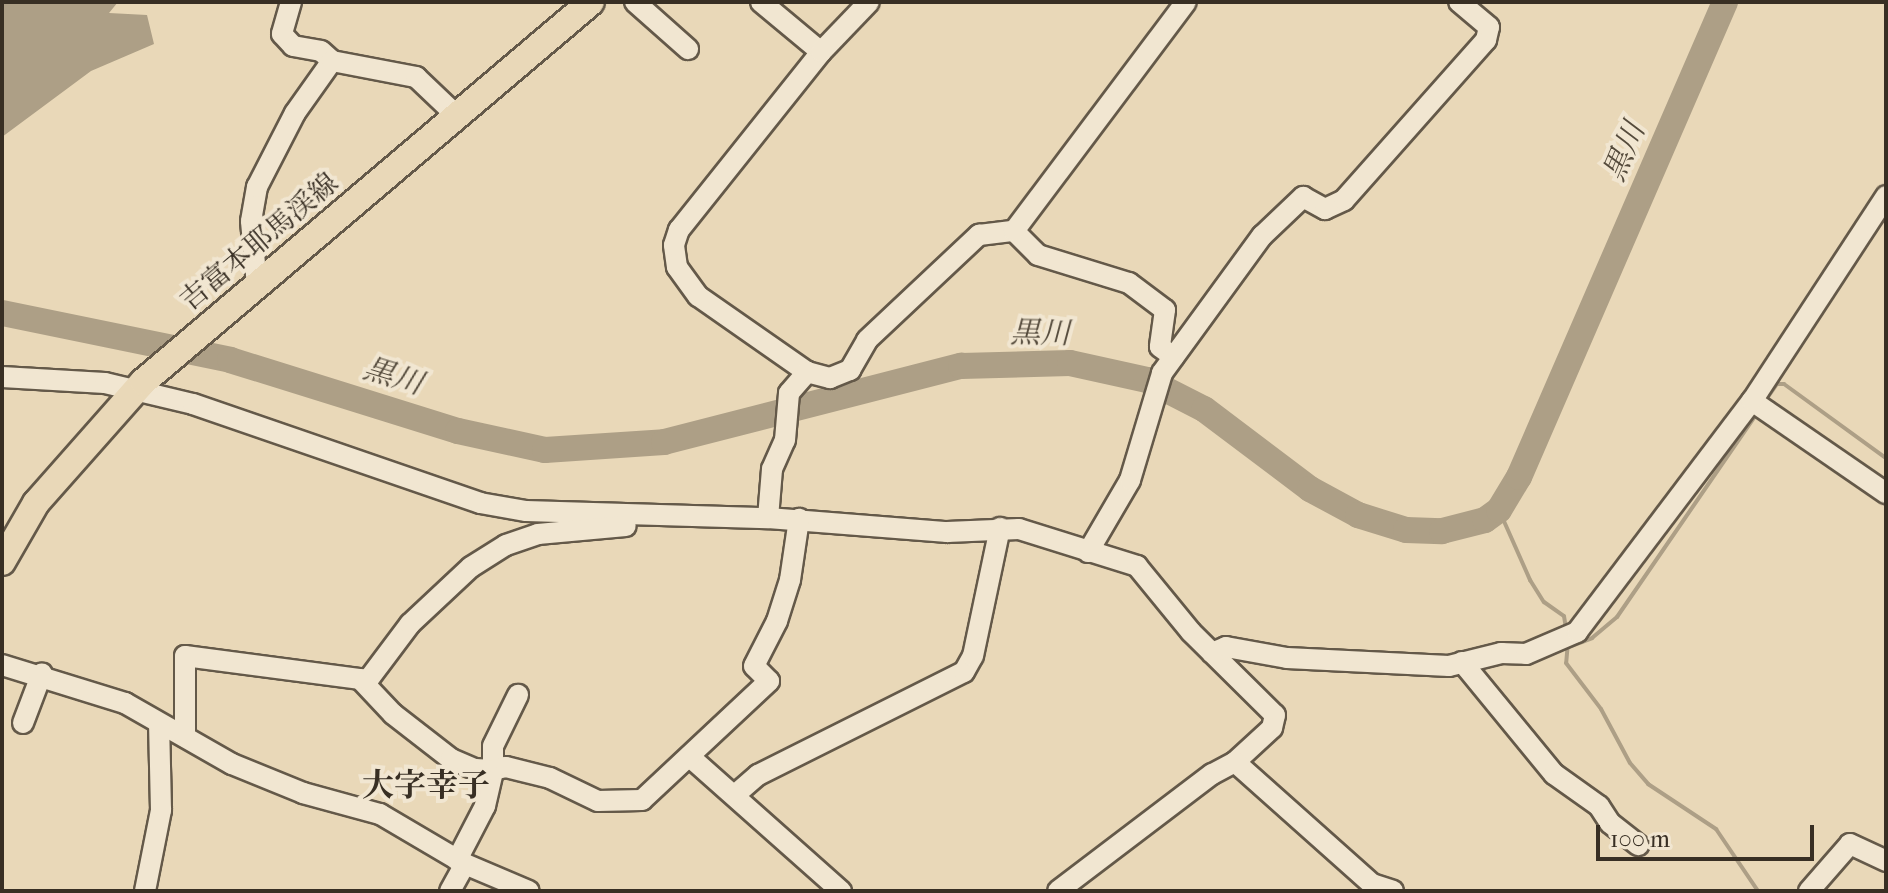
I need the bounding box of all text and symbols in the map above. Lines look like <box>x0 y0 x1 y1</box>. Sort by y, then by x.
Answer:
water label: 黒川 <box>1597 117 1653 187</box>
street label: 吉富本耶馬渓線 <box>173 166 345 318</box>
water label: 黒川 <box>1010 315 1070 353</box>
water label: 黒川 <box>359 351 427 403</box>
district label: 大字幸子 <box>362 767 490 805</box>
scale bar <box>1600 809 1818 859</box>
text: 100 m <box>1610 825 1670 853</box>

